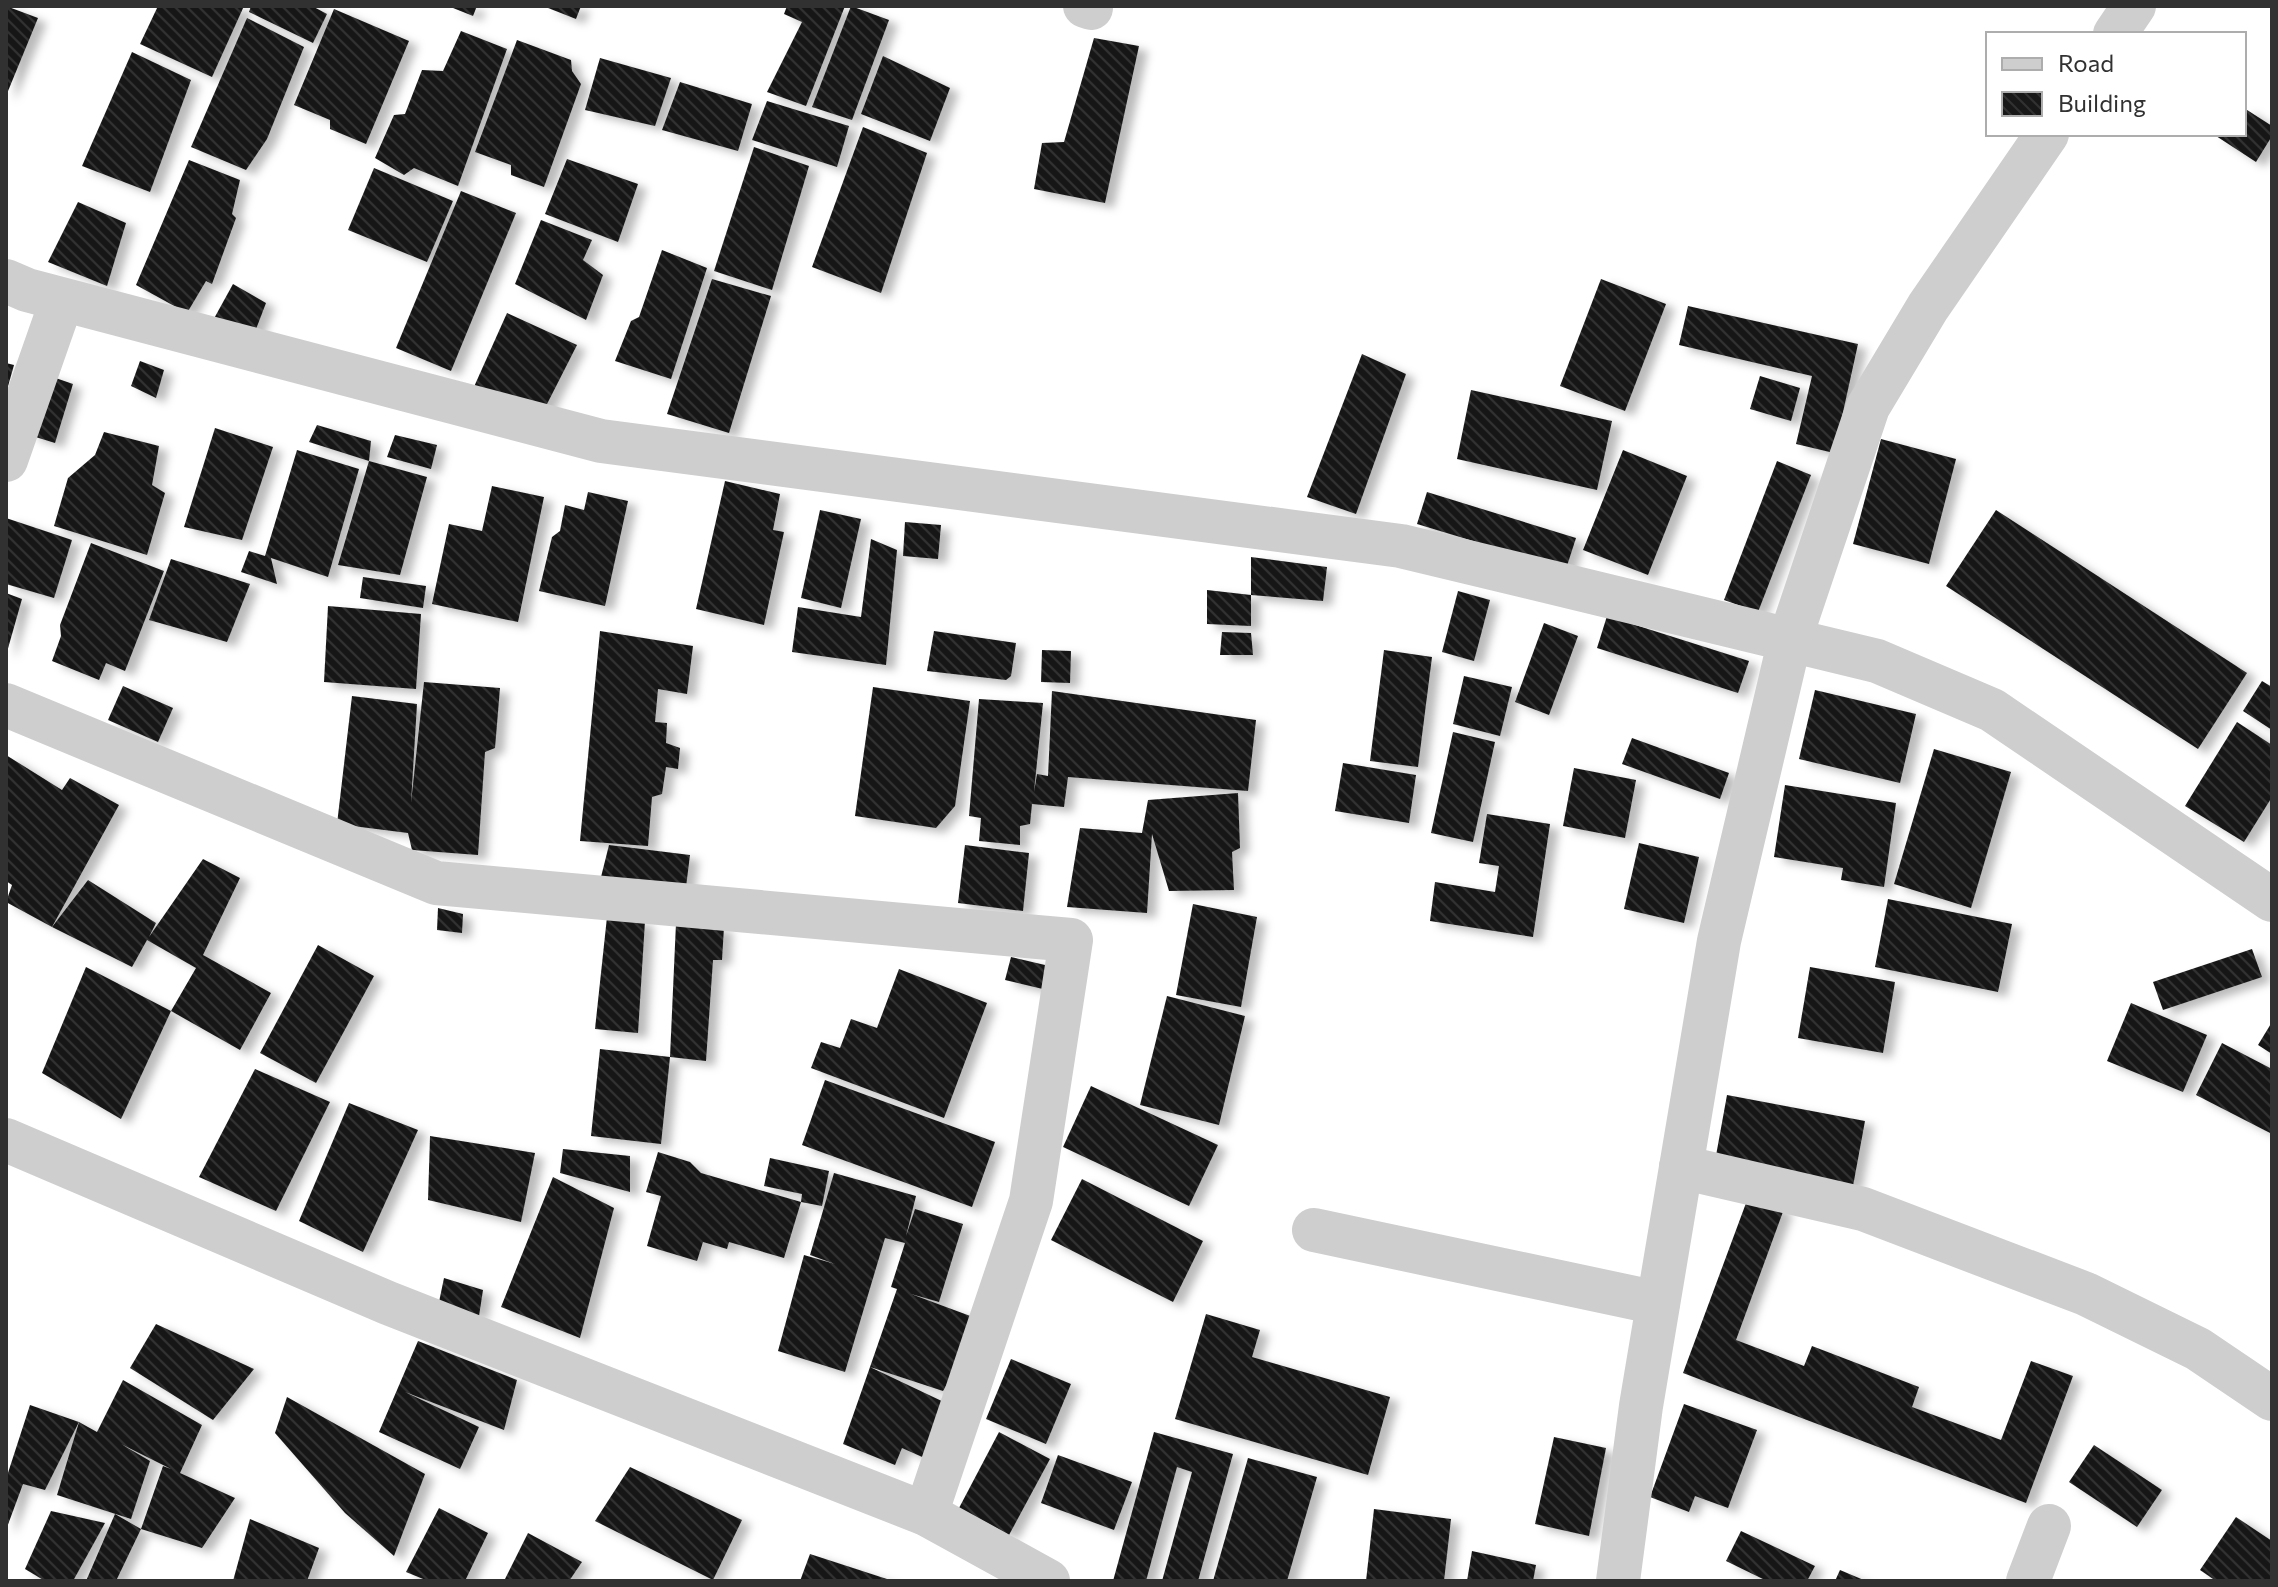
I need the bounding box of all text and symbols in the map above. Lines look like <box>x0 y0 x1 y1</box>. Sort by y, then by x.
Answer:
legend <box>1986 32 2246 136</box>
text: Road <box>2058 48 2114 77</box>
text: Building <box>2058 88 2146 117</box>

